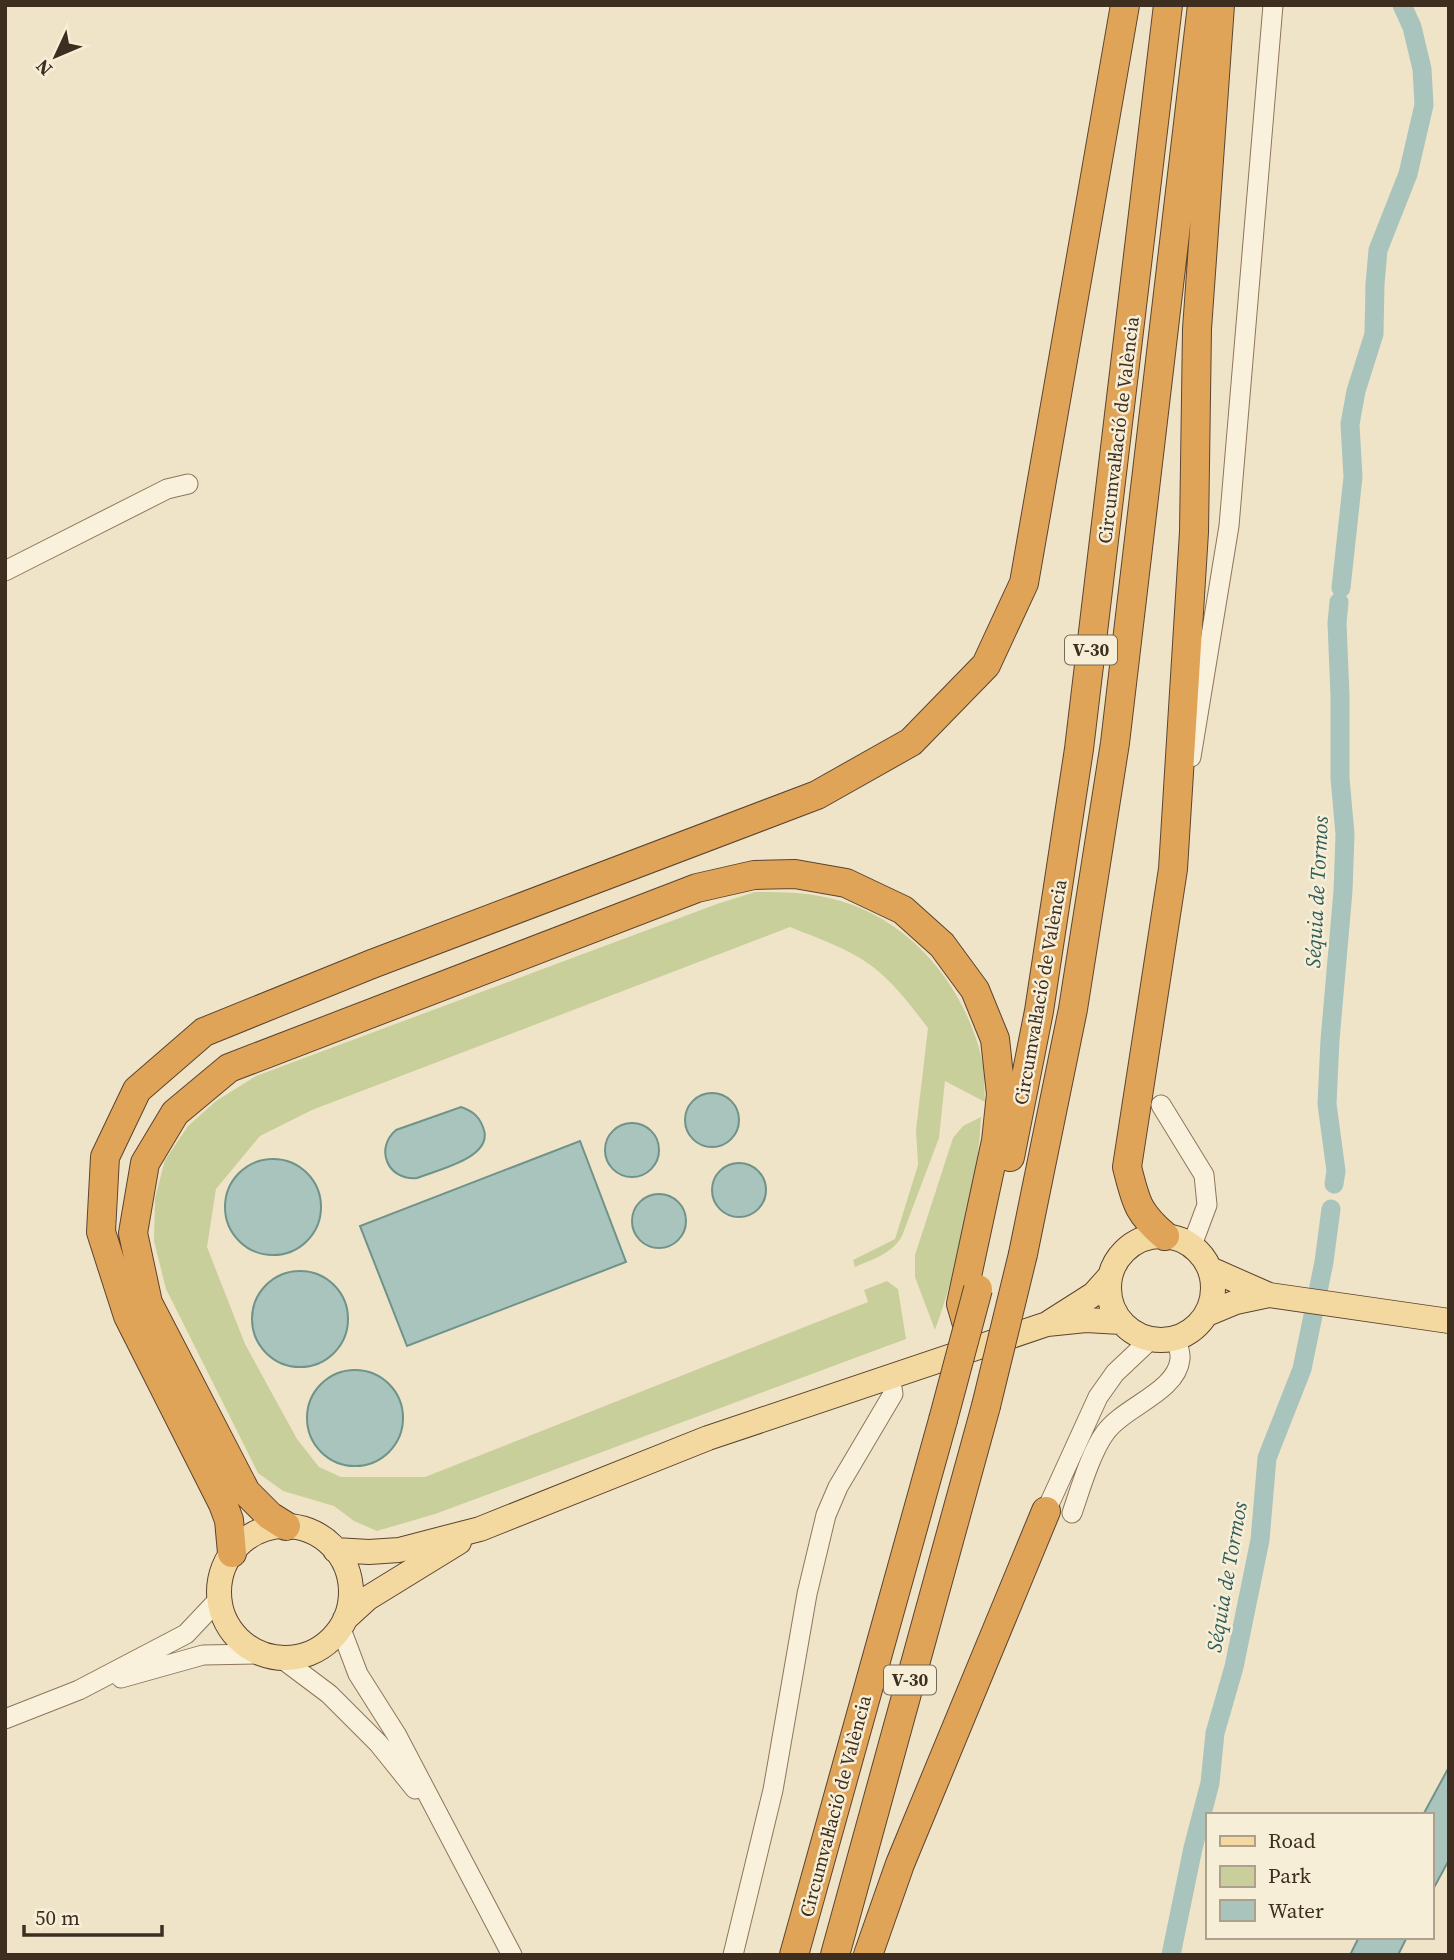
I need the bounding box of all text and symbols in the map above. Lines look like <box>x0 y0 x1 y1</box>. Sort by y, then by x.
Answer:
north arrow <box>21 21 91 91</box>
text: N <box>30 54 58 82</box>
street label: Circumval·lació de València <box>1091 315 1145 545</box>
road number: V-30 <box>1065 636 1117 664</box>
water label: Séquia de Tormos <box>1298 815 1335 969</box>
street label: Circumval·lació de València <box>1007 877 1073 1107</box>
water label: Séquia de Tormos <box>1199 1499 1254 1654</box>
road number: V-30 <box>884 1666 936 1694</box>
street label: Circumval·lació de València <box>793 1692 877 1920</box>
legend <box>1206 1813 1433 1939</box>
text: Road <box>1268 1826 1316 1855</box>
text: Park <box>1268 1861 1312 1890</box>
scale bar <box>24 1894 163 1938</box>
text: Water <box>1268 1896 1324 1925</box>
text: 50 m <box>35 1903 80 1932</box>

